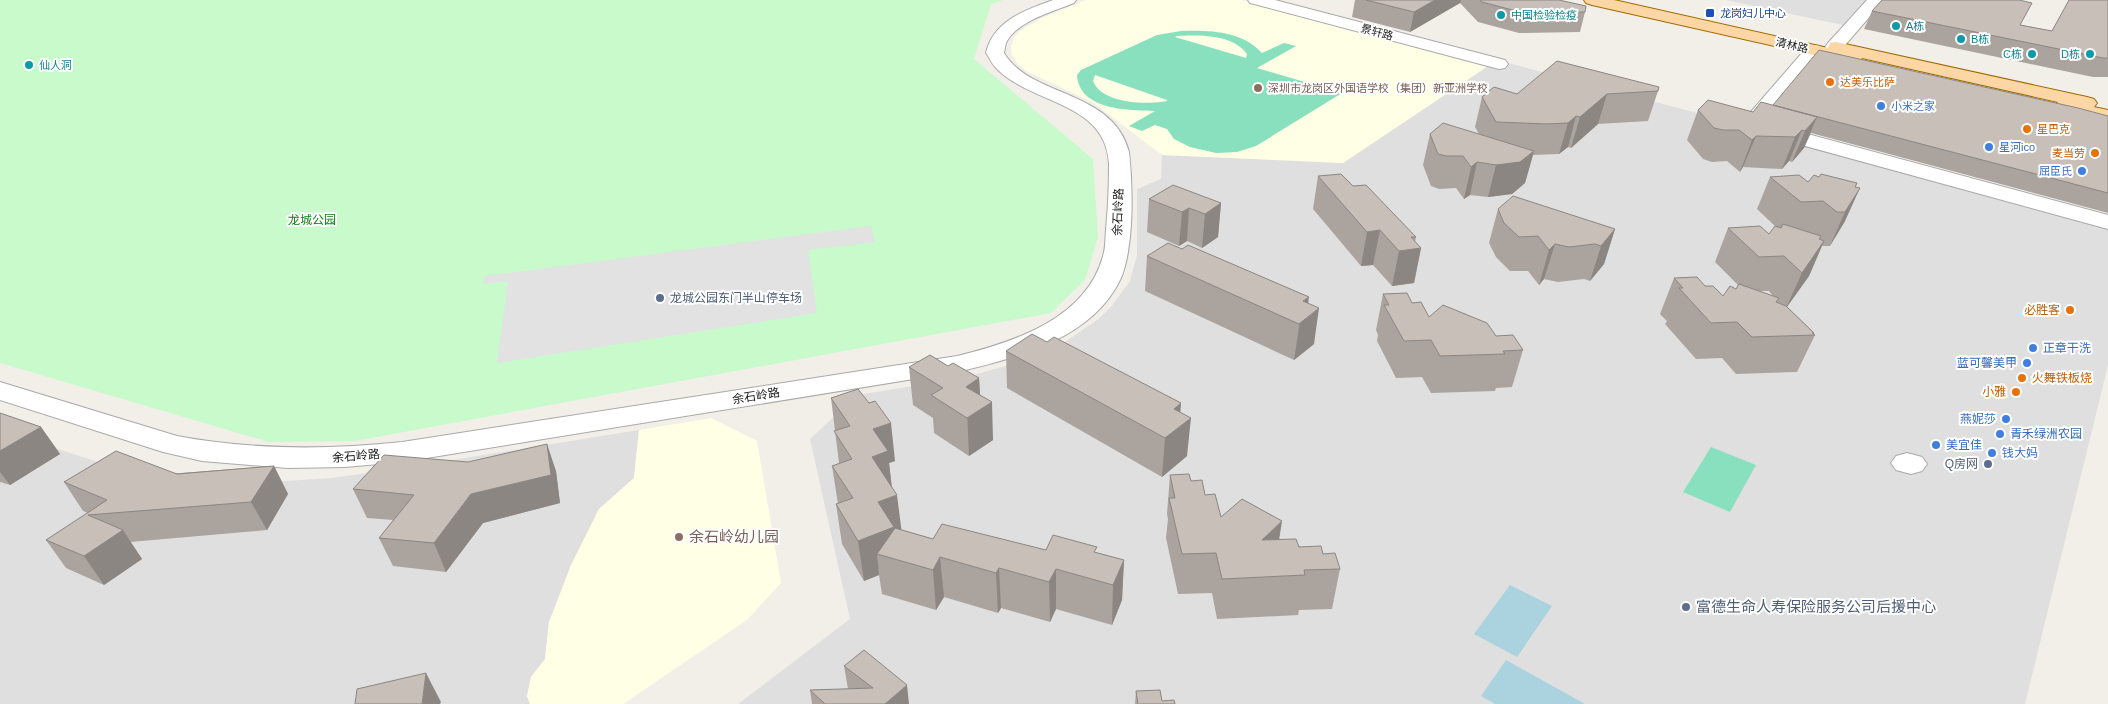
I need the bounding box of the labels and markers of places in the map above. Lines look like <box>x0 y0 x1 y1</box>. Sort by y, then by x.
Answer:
marker: 龙岗妇儿中心 <box>1704 7 1716 19</box>
place label: 龙岗妇儿中心 <box>1720 7 1786 19</box>
marker: 中国检验检疫 <box>1495 9 1507 21</box>
place label: 中国检验检疫 <box>1511 9 1577 21</box>
marker: A栋 <box>1890 20 1902 32</box>
place label: A栋 <box>1906 20 1924 32</box>
marker: B栋 <box>1955 33 1967 45</box>
place label: B栋 <box>1971 33 1989 45</box>
place label: C栋 <box>2003 48 2022 60</box>
marker: C栋 <box>2026 48 2038 60</box>
place label: D栋 <box>2061 48 2080 60</box>
marker: D栋 <box>2084 48 2096 60</box>
marker: 仙人洞 <box>23 59 35 71</box>
place label: 仙人洞 <box>39 59 72 71</box>
marker: 达美乐比萨 <box>1824 76 1836 88</box>
place label: 达美乐比萨 <box>1840 76 1895 88</box>
marker: 深圳市龙岗区外国语学校（集团）新亚洲学校 <box>1252 82 1264 94</box>
place label: 深圳市龙岗区外国语学校（集团）新亚洲学校 <box>1268 82 1488 94</box>
marker: 小米之家 <box>1875 100 1887 112</box>
place label: 小米之家 <box>1891 100 1935 112</box>
marker: 星巴克 <box>2021 123 2033 135</box>
place label: 星巴克 <box>2037 123 2070 135</box>
marker: 星河ico <box>1983 141 1995 153</box>
place label: 星河ico <box>1999 141 2035 153</box>
place label: 麦当劳 <box>2052 147 2085 159</box>
marker: 麦当劳 <box>2089 147 2101 159</box>
place label: 屈臣氏 <box>2039 165 2072 177</box>
marker: 屈臣氏 <box>2076 165 2088 177</box>
place label: 龙城公园东门半山停车场 <box>670 291 802 305</box>
marker: 龙城公园东门半山停车场 <box>654 292 666 304</box>
place label: 必胜客 <box>2024 303 2060 317</box>
marker: 必胜客 <box>2064 304 2076 316</box>
place label: 正章干洗 <box>2043 341 2091 355</box>
marker: 正章干洗 <box>2027 342 2039 354</box>
place label: 蓝可馨美甲 <box>1957 356 2017 370</box>
marker: 蓝可馨美甲 <box>2021 357 2033 369</box>
place label: 火舞铁板烧 <box>2032 371 2092 385</box>
marker: 火舞铁板烧 <box>2016 372 2028 384</box>
place label: 小雅 <box>1982 385 2006 399</box>
marker: 小雅 <box>2010 386 2022 398</box>
place label: 燕妮莎 <box>1960 412 1996 426</box>
marker: 燕妮莎 <box>2000 413 2012 425</box>
place label: 青禾绿洲农园 <box>2010 427 2082 441</box>
marker: 青禾绿洲农园 <box>1994 428 2006 440</box>
place label: 美宜佳 <box>1946 438 1982 452</box>
marker: 美宜佳 <box>1930 439 1942 451</box>
place label: 钱大妈 <box>2002 446 2038 460</box>
marker: 钱大妈 <box>1986 447 1998 459</box>
place label: Q房网 <box>1945 457 1978 471</box>
marker: Q房网 <box>1982 458 1994 470</box>
place label: 余石岭幼儿园 <box>689 528 779 545</box>
marker: 余石岭幼儿园 <box>673 531 685 543</box>
place label: 富德生命人寿保险服务公司后援中心 <box>1696 598 1936 615</box>
marker: 富德生命人寿保险服务公司后援中心 <box>1680 601 1692 613</box>

